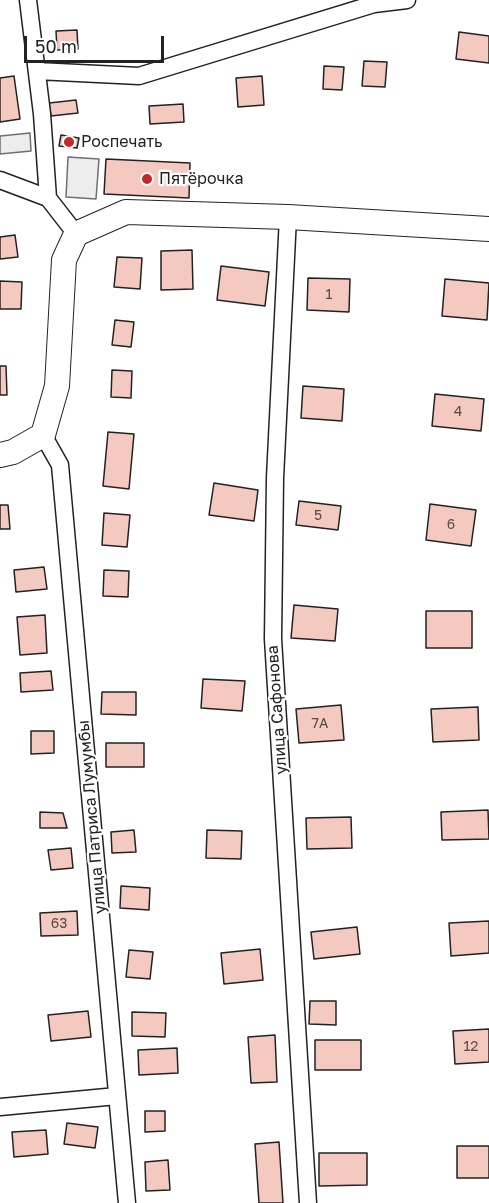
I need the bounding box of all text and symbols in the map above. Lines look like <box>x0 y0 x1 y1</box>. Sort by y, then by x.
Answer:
scale bar <box>27 24 166 62</box>
text: 50 m <box>35 35 77 57</box>
place label: Роспечать <box>81 132 163 152</box>
marker: Роспечать <box>62 135 76 149</box>
place label: Пятёрочка <box>159 169 243 189</box>
marker: Пятёрочка <box>140 172 154 186</box>
house number: 1 <box>326 287 332 303</box>
house number: 4 <box>454 404 462 420</box>
house number: 5 <box>314 508 322 524</box>
house number: 6 <box>447 517 455 533</box>
street label: улица Сафонова <box>263 645 291 775</box>
house number: 7А <box>312 716 328 732</box>
street label: улица Патриса Лумумбы <box>74 719 110 915</box>
house number: 63 <box>51 916 67 932</box>
house number: 12 <box>464 1039 478 1055</box>

